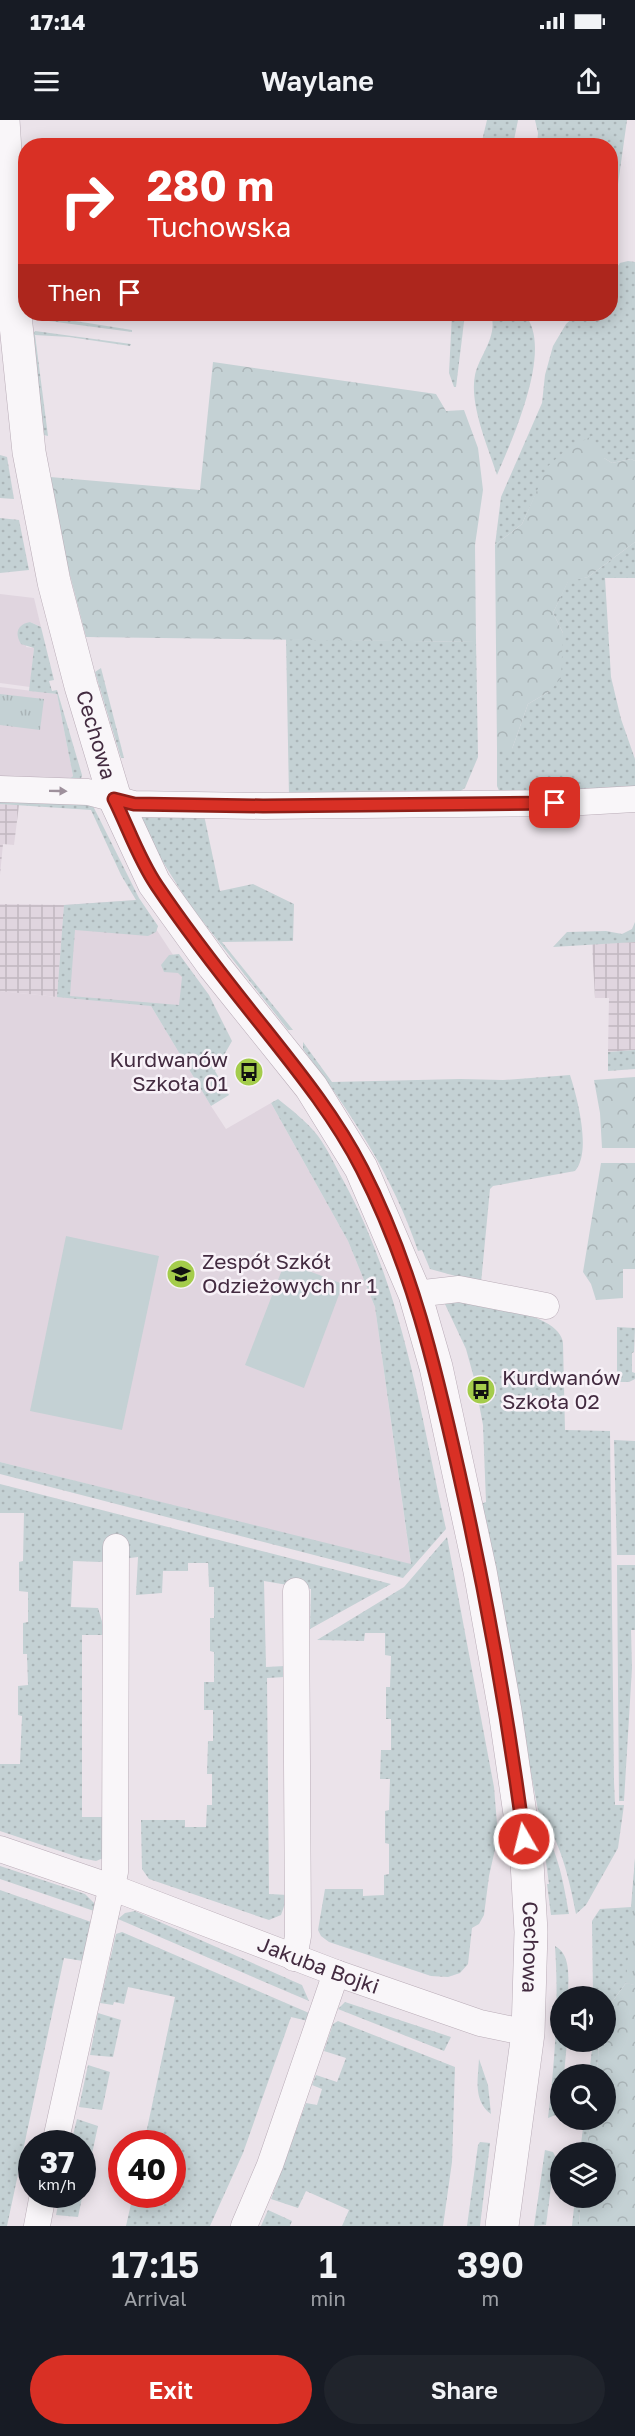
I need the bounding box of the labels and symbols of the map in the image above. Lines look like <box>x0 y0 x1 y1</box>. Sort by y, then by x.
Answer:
street label: Cechowa <box>71 687 122 782</box>
pin <box>529 777 580 828</box>
one-way arrow <box>48 786 67 796</box>
place label: Kurdwanów Szkoła 01 <box>110 1046 228 1096</box>
bus stop icon: Kurdwanów Szkoła 01 <box>233 1056 265 1088</box>
place label: Zespół Szkół Odzieżowych nr 1 <box>202 1248 377 1298</box>
school or university icon: Zespół Szkół Odzieżowych nr 1 <box>165 1258 197 1290</box>
place label: Kurdwanów Szkoła 02 <box>502 1364 620 1414</box>
bus stop icon: Kurdwanów Szkoła 02 <box>465 1374 497 1406</box>
position arrow <box>492 1807 556 1871</box>
street label: Cechowa <box>517 1901 545 1993</box>
street label: Jakuba Bojki <box>254 1930 383 1999</box>
speed limit sign: 40 <box>108 2130 186 2208</box>

